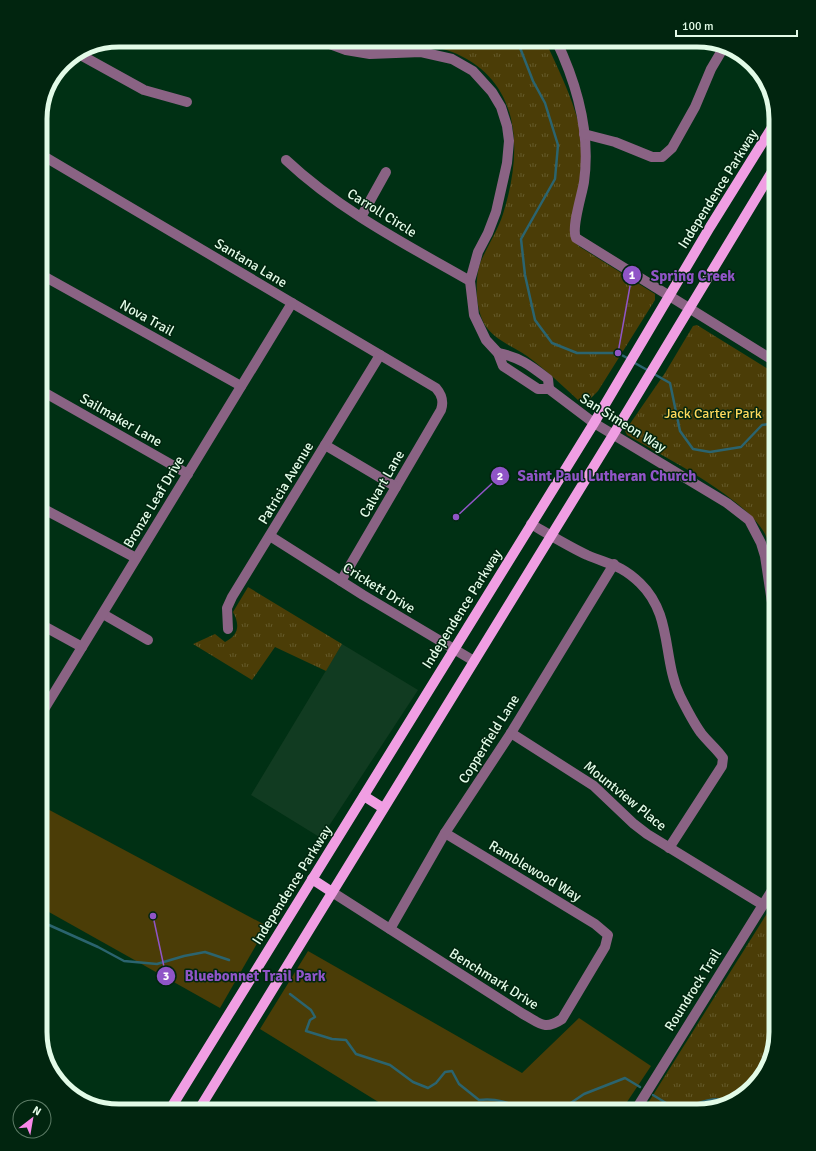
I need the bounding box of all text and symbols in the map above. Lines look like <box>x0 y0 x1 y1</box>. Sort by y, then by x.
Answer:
scale bar <box>676 12 797 38</box>
text: 100 m <box>682 19 714 34</box>
street label: Independence Parkway <box>674 126 762 252</box>
street label: Carroll Circle <box>344 185 420 241</box>
street label: Santana Lane <box>212 235 290 291</box>
callout: Spring Creek <box>622 262 743 289</box>
text: Spring Creek <box>651 267 735 285</box>
text: 1 <box>629 268 636 283</box>
street label: Nova Trail <box>117 296 177 340</box>
street label: Sailmaker Lane <box>77 390 165 450</box>
street label: San Simeon Way <box>577 390 670 456</box>
park label: Jack Carter Park <box>664 405 762 422</box>
street label: Patricia Avenue <box>255 439 317 527</box>
street label: Calvart Lane <box>356 447 408 521</box>
street label: Bronze Leaf Drive <box>120 453 188 551</box>
callout: Saint Paul Lutheran Church <box>490 462 705 489</box>
text: Saint Paul Lutheran Church <box>518 467 696 485</box>
text: 2 <box>497 469 503 484</box>
street label: Independence Parkway <box>418 546 506 672</box>
street label: Crickett Drive <box>340 559 418 617</box>
street label: Copperfield Lane <box>455 691 523 787</box>
street label: Mountview Place <box>580 757 670 835</box>
street label: Independence Parkway <box>248 822 336 948</box>
street label: Ramblewood Way <box>486 837 585 905</box>
street label: Benchmark Drive <box>446 945 542 1013</box>
street label: Roundrock Trail <box>661 946 725 1034</box>
callout: Bluebonnet Trail Park <box>156 963 333 990</box>
text: Bluebonnet Trail Park <box>184 967 326 985</box>
text: 3 <box>163 969 169 984</box>
north arrow <box>12 1099 52 1139</box>
text: N <box>30 1103 44 1118</box>

